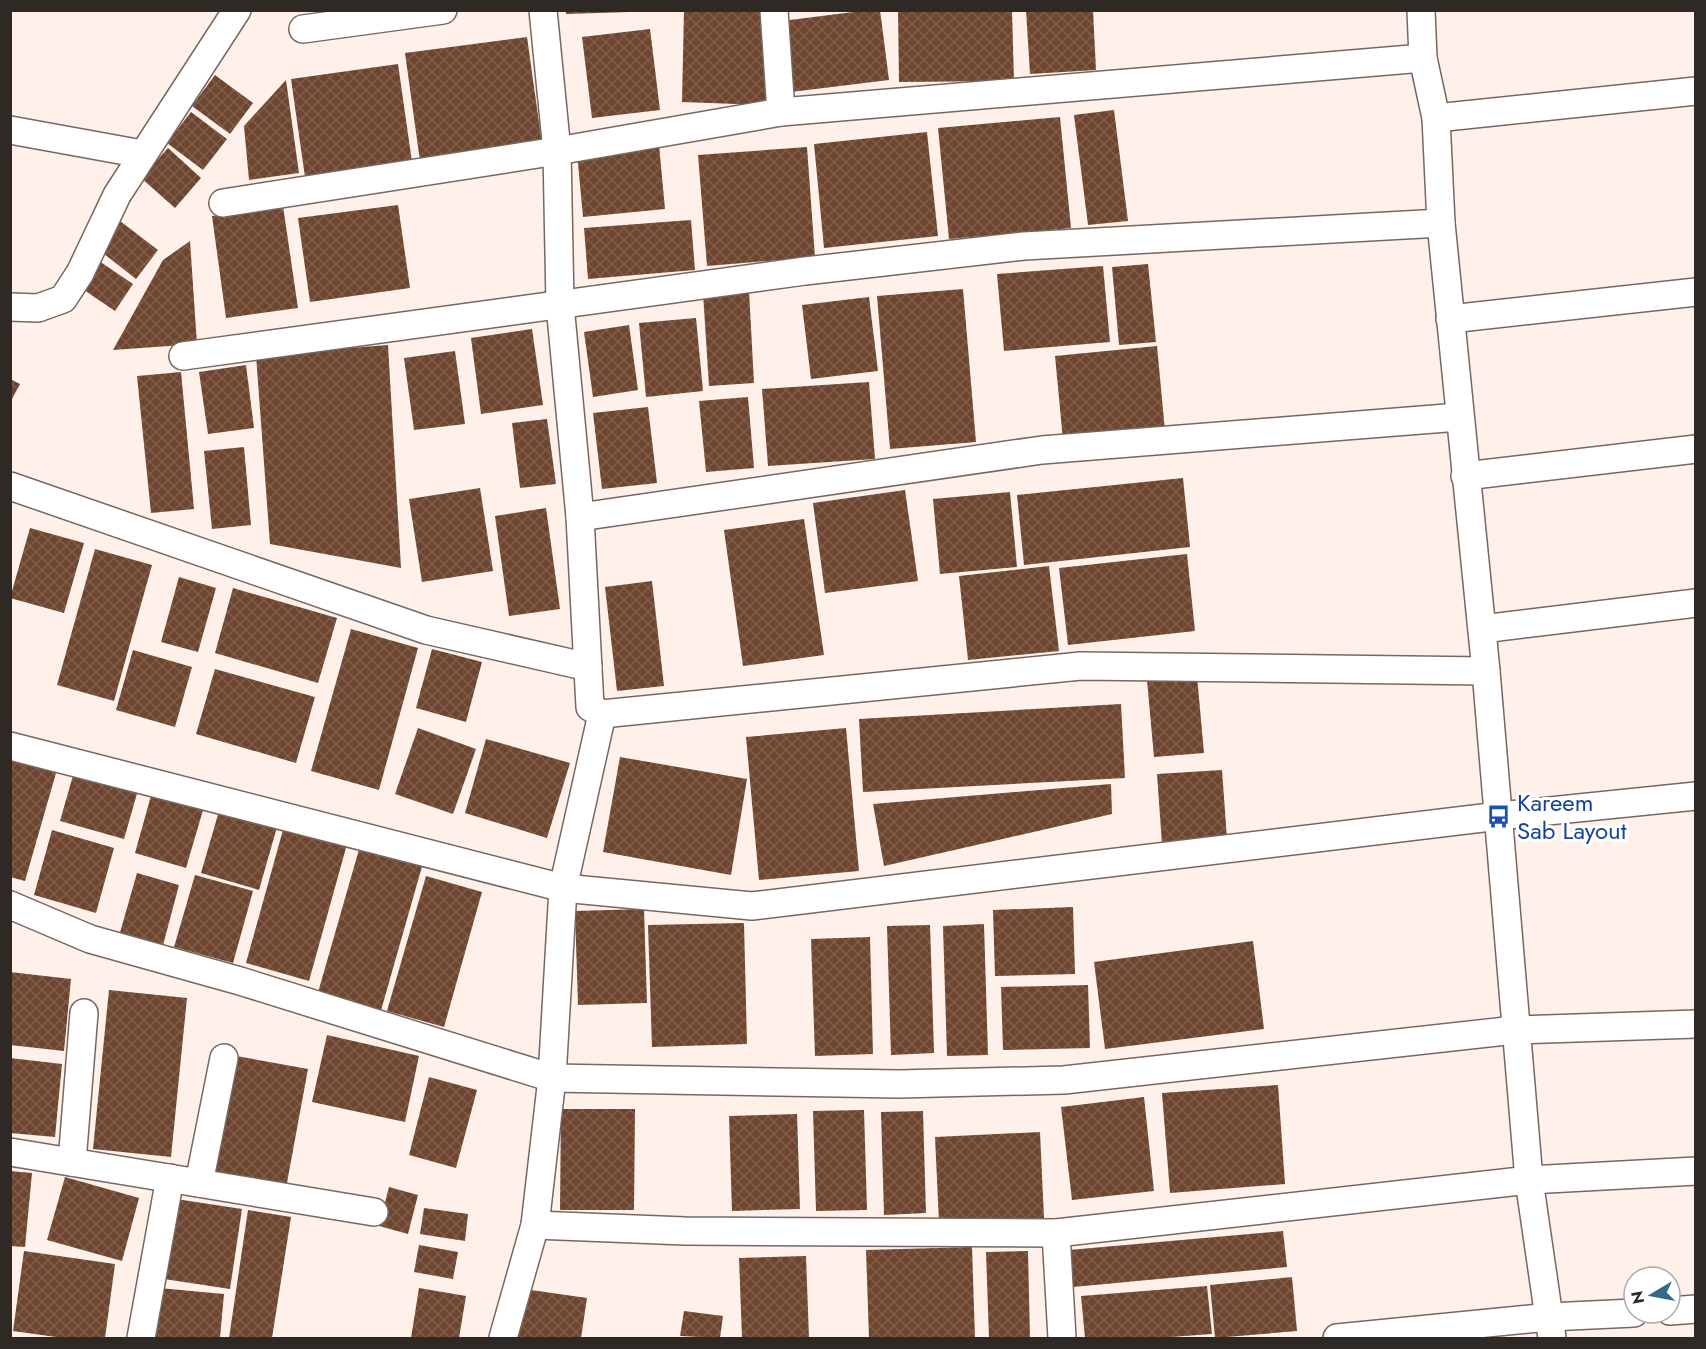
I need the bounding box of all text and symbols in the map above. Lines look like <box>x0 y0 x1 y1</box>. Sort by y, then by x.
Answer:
place label: Kareem Sab Layout <box>1517 785 1627 848</box>
bus stop icon: Kareem Sab Layout <box>1486 803 1512 829</box>
north arrow <box>1622 1265 1682 1325</box>
text: N <box>1625 1289 1650 1306</box>

